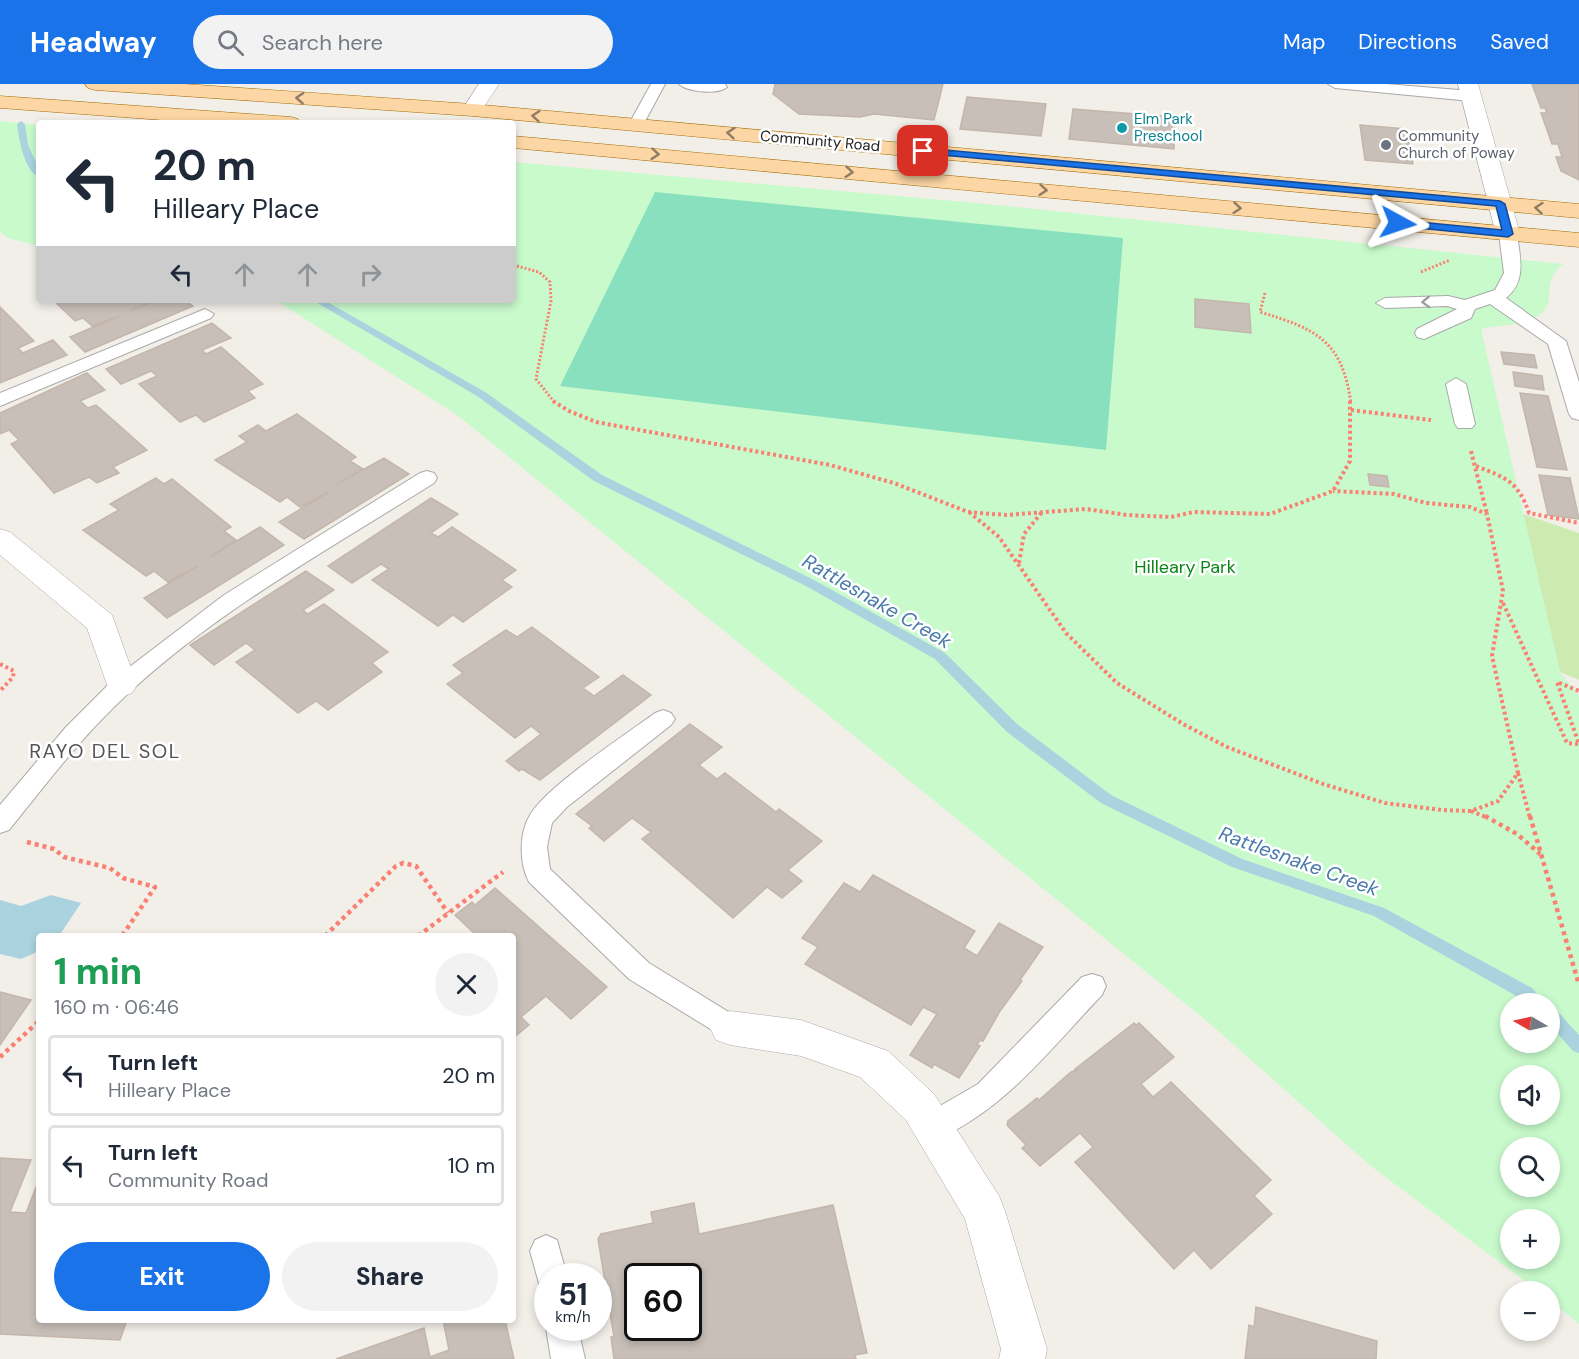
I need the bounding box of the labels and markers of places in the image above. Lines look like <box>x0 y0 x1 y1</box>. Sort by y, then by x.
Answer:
place label: Elm Park Preschool <box>1134 109 1202 146</box>
marker: Elm Park Preschool <box>1115 121 1129 135</box>
pin <box>897 125 948 176</box>
place label: Community Church of Poway <box>1398 126 1515 163</box>
marker: Community Church of Poway <box>1379 138 1393 152</box>

